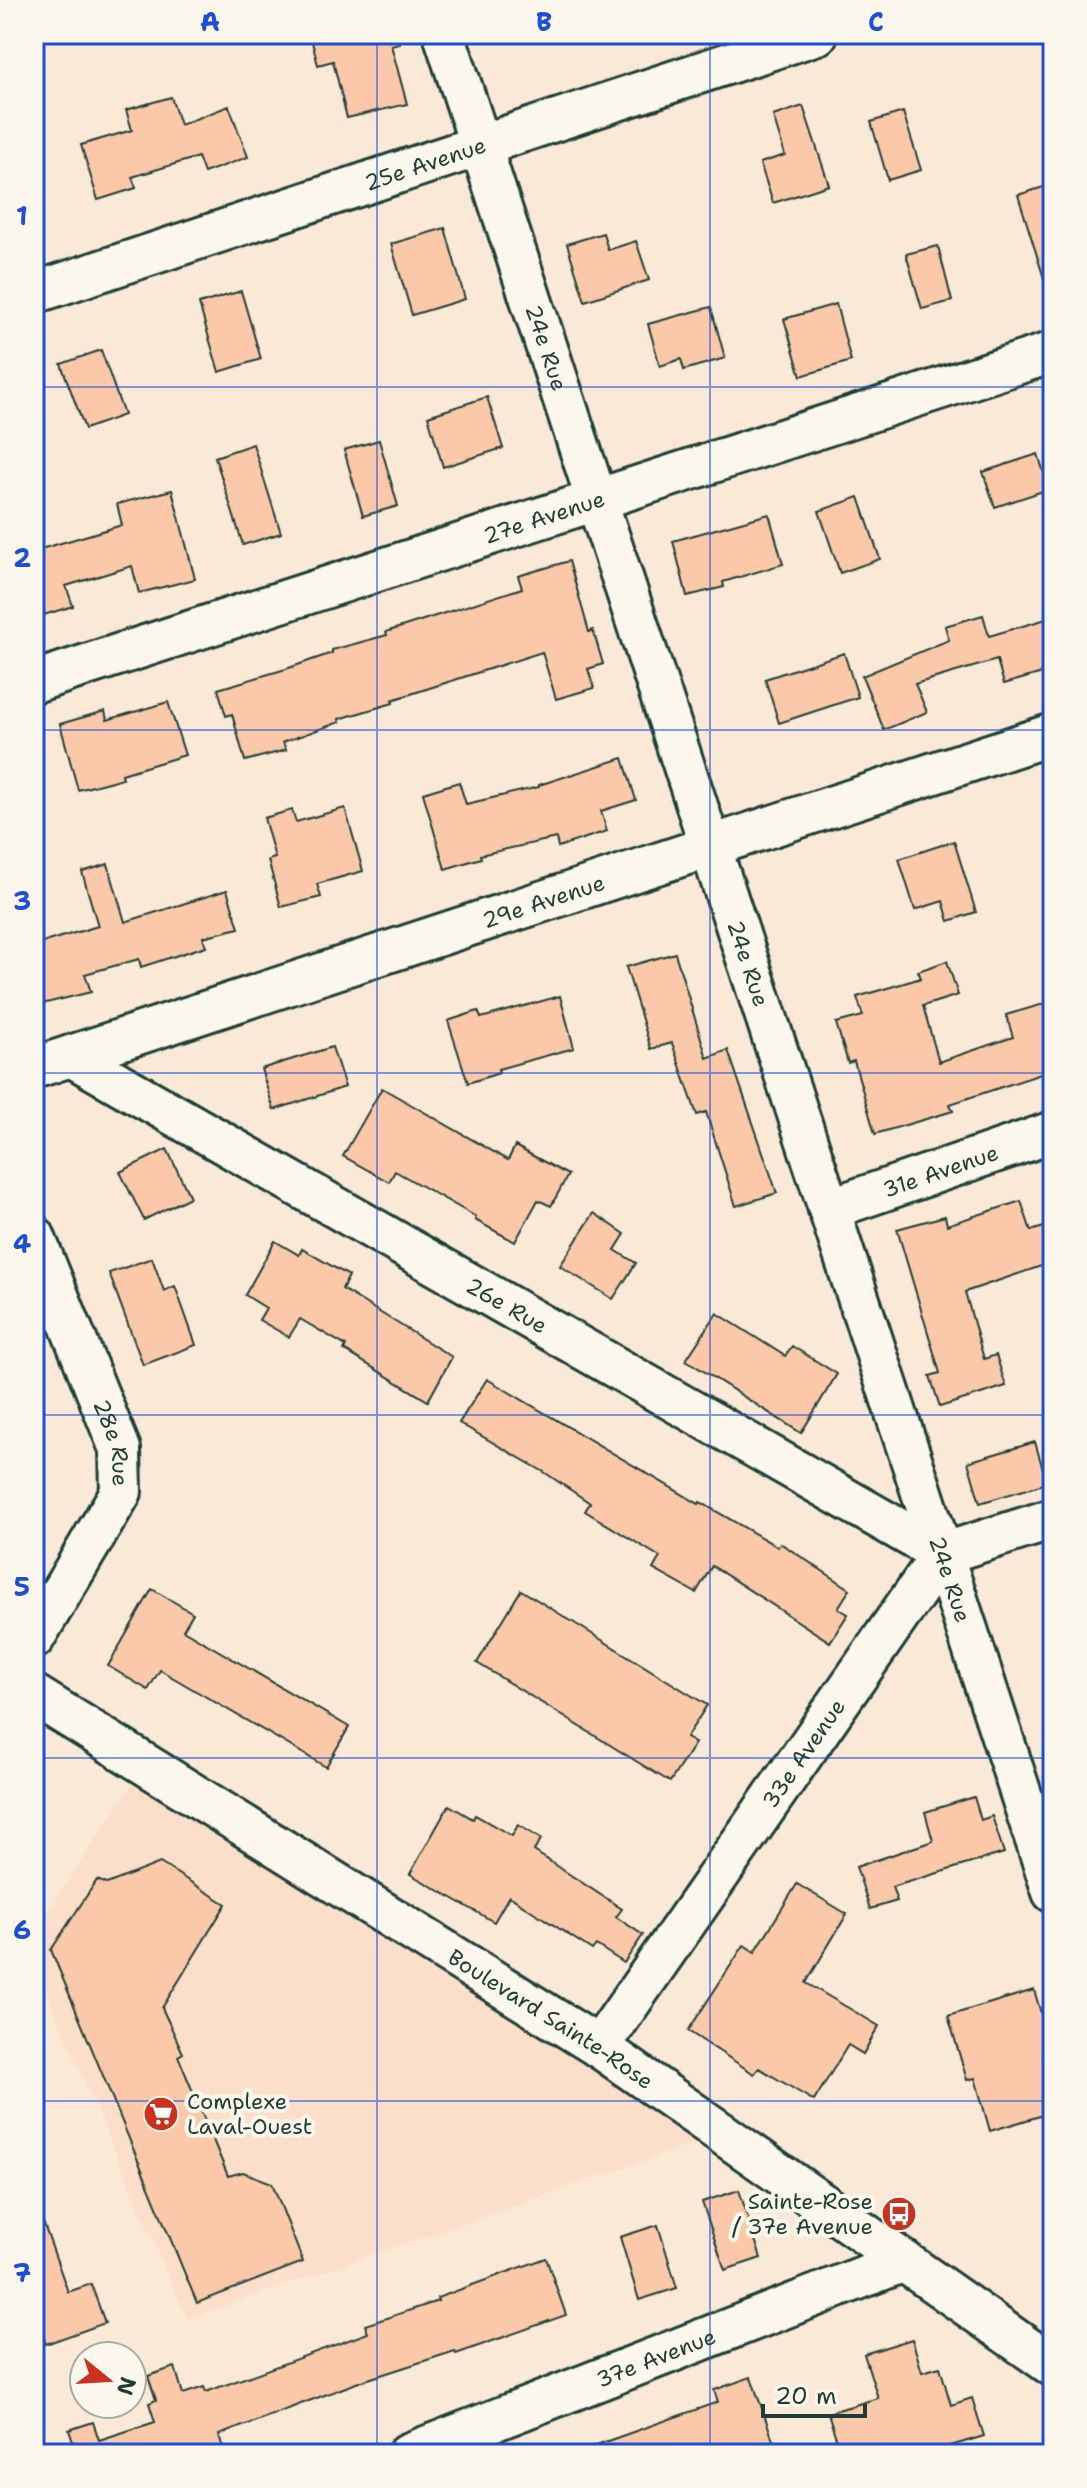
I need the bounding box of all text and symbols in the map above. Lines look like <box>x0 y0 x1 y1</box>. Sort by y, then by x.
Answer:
text: A <box>200 4 220 39</box>
text: B <box>536 4 552 39</box>
text: C <box>868 4 884 39</box>
street label: 25e Avenue <box>361 131 490 198</box>
text: 1 <box>16 198 28 233</box>
street label: 24e Rue <box>519 301 574 395</box>
street label: 27e Avenue <box>480 484 608 551</box>
text: 2 <box>13 540 31 575</box>
street label: 29e Avenue <box>479 868 608 935</box>
text: 3 <box>13 883 31 918</box>
street label: 24e Rue <box>720 917 776 1010</box>
street label: 31e Avenue <box>879 1138 1002 1204</box>
text: 4 <box>13 1226 31 1261</box>
street label: 26e Rue <box>461 1271 552 1340</box>
street label: 28e Rue <box>86 1395 135 1487</box>
street label: 24e Rue <box>922 1532 978 1626</box>
text: 5 <box>14 1569 30 1604</box>
street label: 33e Avenue <box>756 1693 852 1814</box>
text: 6 <box>13 1912 31 1947</box>
street label: Boulevard Sainte-Rose <box>443 1943 659 2096</box>
place label: Complexe Laval-Ouest <box>187 2087 312 2141</box>
supermarket icon: Complexe Laval-Ouest <box>142 2095 180 2133</box>
place label: Sainte-Rose / 37e Avenue <box>732 2187 873 2241</box>
bus stop icon: Sainte-Rose / 37e Avenue <box>880 2195 918 2233</box>
text: 7 <box>13 2255 31 2290</box>
street label: 37e Avenue <box>592 2322 720 2394</box>
north arrow <box>68 2340 148 2420</box>
scale bar <box>763 2368 865 2418</box>
text: N <box>110 2373 143 2399</box>
text: 20 m <box>775 2380 837 2412</box>

